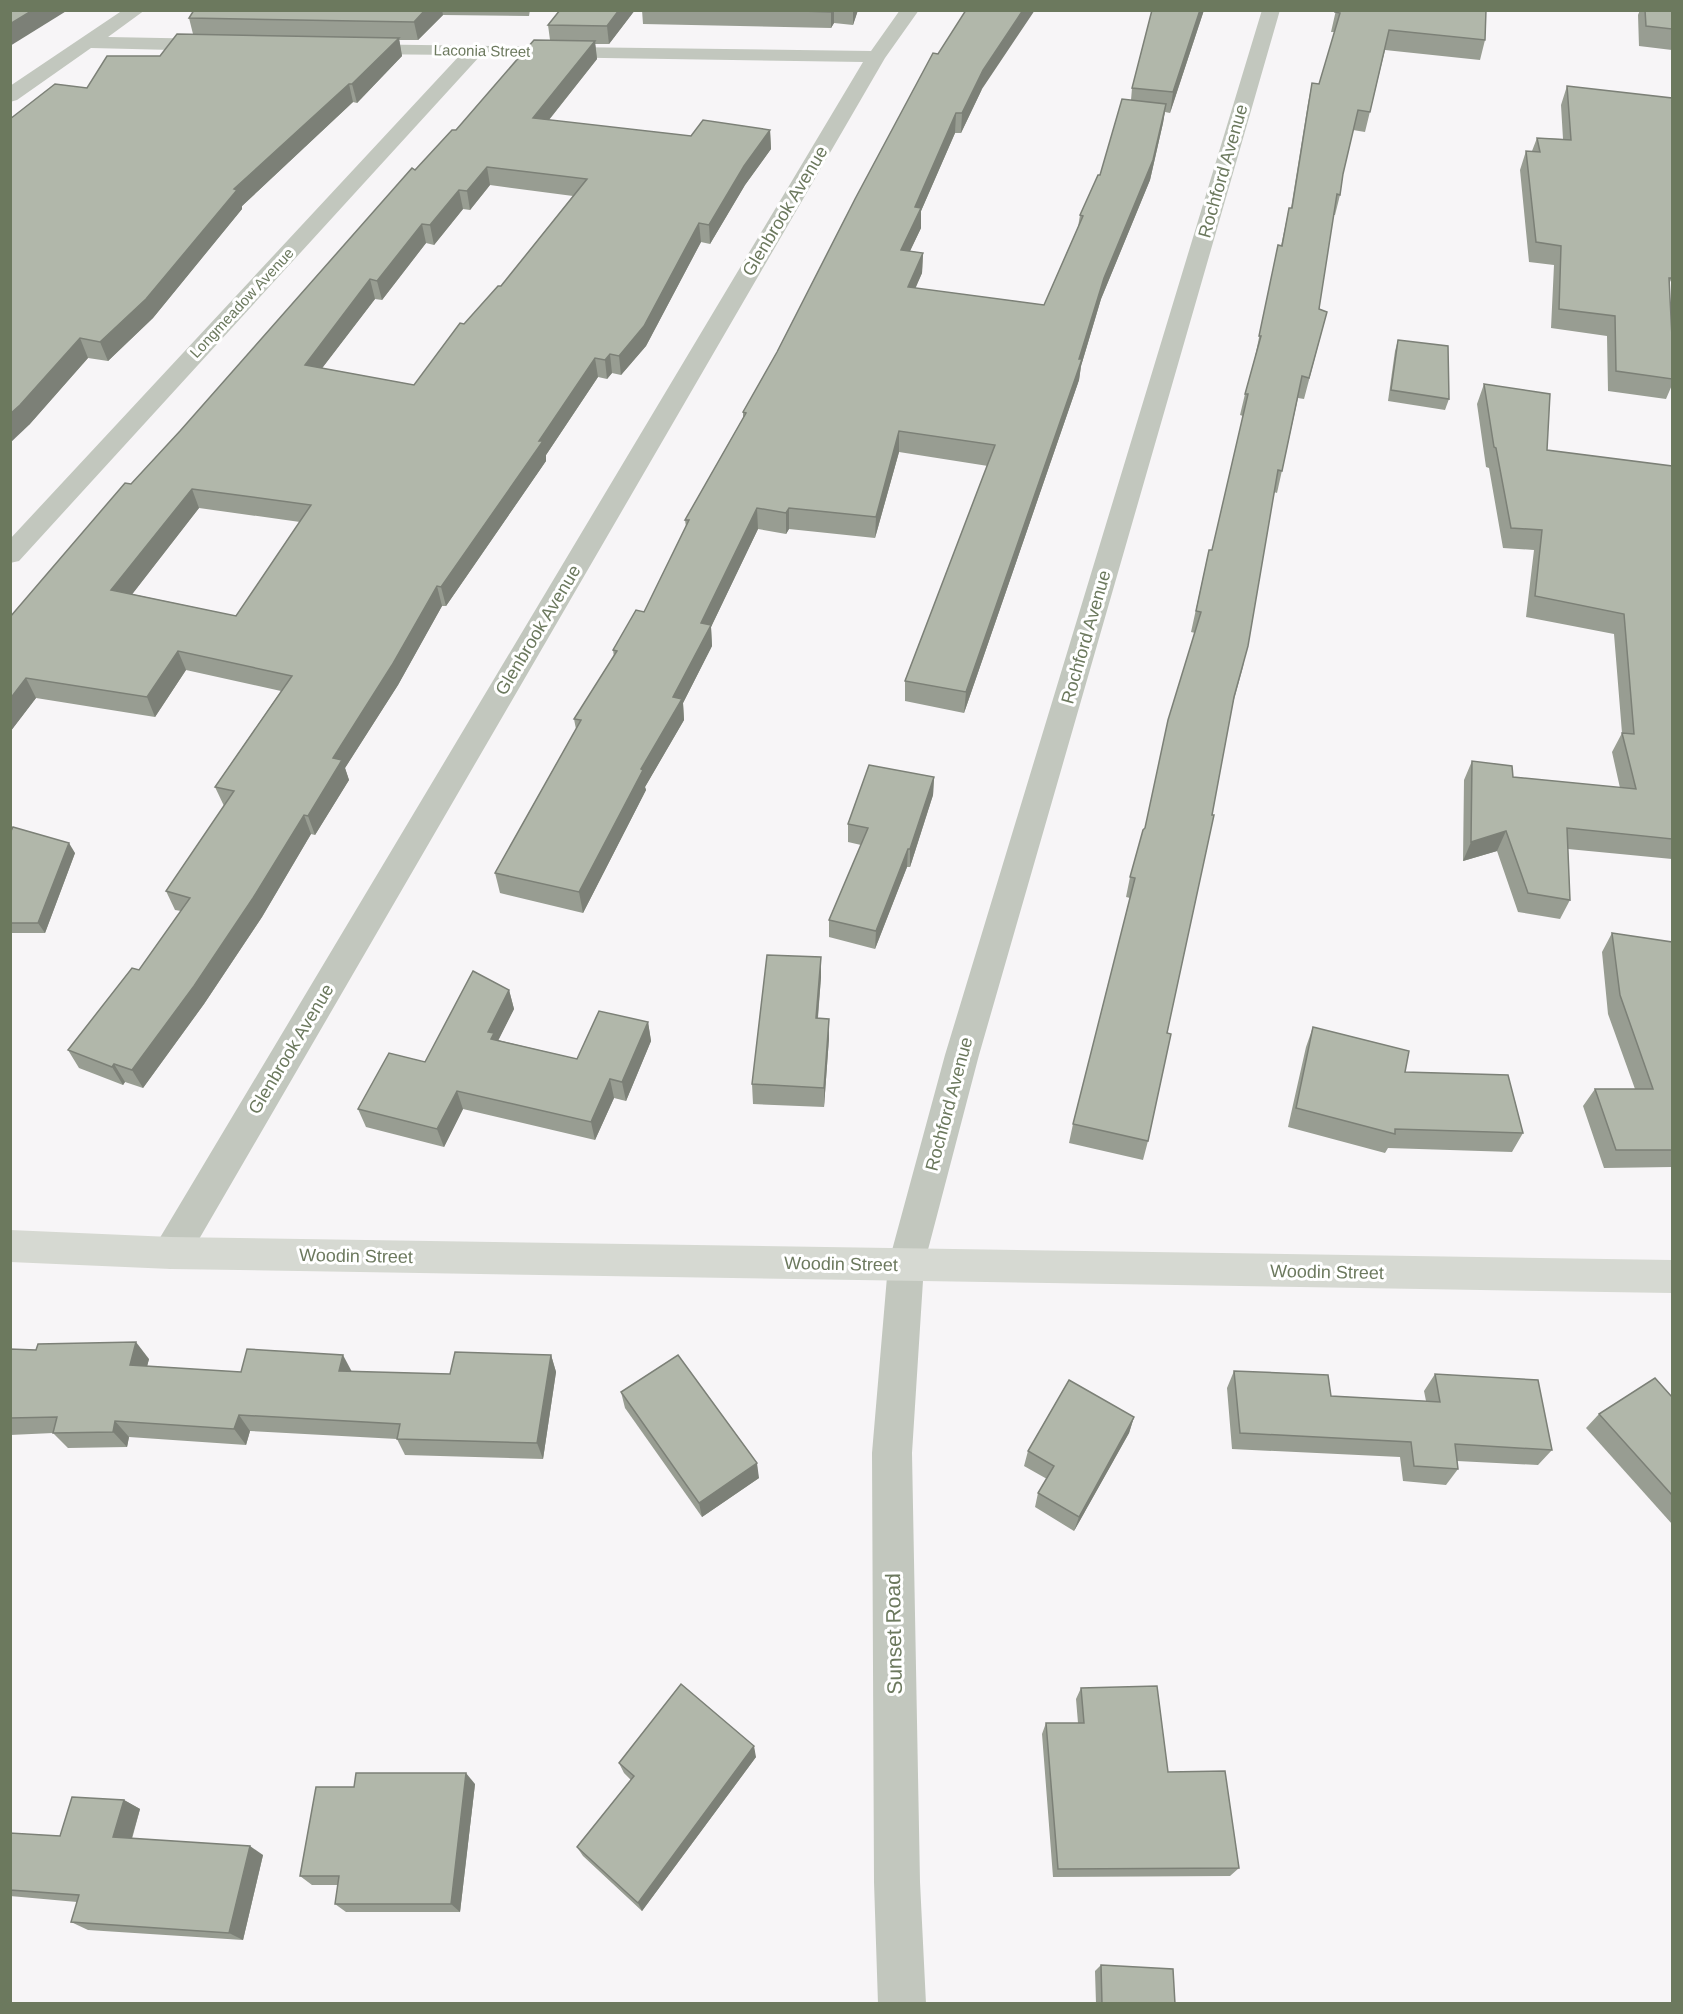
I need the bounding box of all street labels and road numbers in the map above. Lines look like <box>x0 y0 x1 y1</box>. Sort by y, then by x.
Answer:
street label: Laconia Street <box>434 41 531 60</box>
street label: Rochford Avenue <box>1194 102 1252 240</box>
street label: Glenbrook Avenue <box>738 143 832 279</box>
street label: Longmeadow Avenue <box>186 244 297 361</box>
street label: Glenbrook Avenue <box>491 562 585 698</box>
street label: Rochford Avenue <box>1057 568 1115 706</box>
street label: Glenbrook Avenue <box>244 981 338 1117</box>
street label: Rochford Avenue <box>922 1035 976 1173</box>
street label: Woodin Street <box>299 1245 413 1267</box>
street label: Woodin Street <box>784 1253 898 1275</box>
street label: Woodin Street <box>1270 1261 1384 1283</box>
street label: Sunset Road <box>881 1573 906 1695</box>

